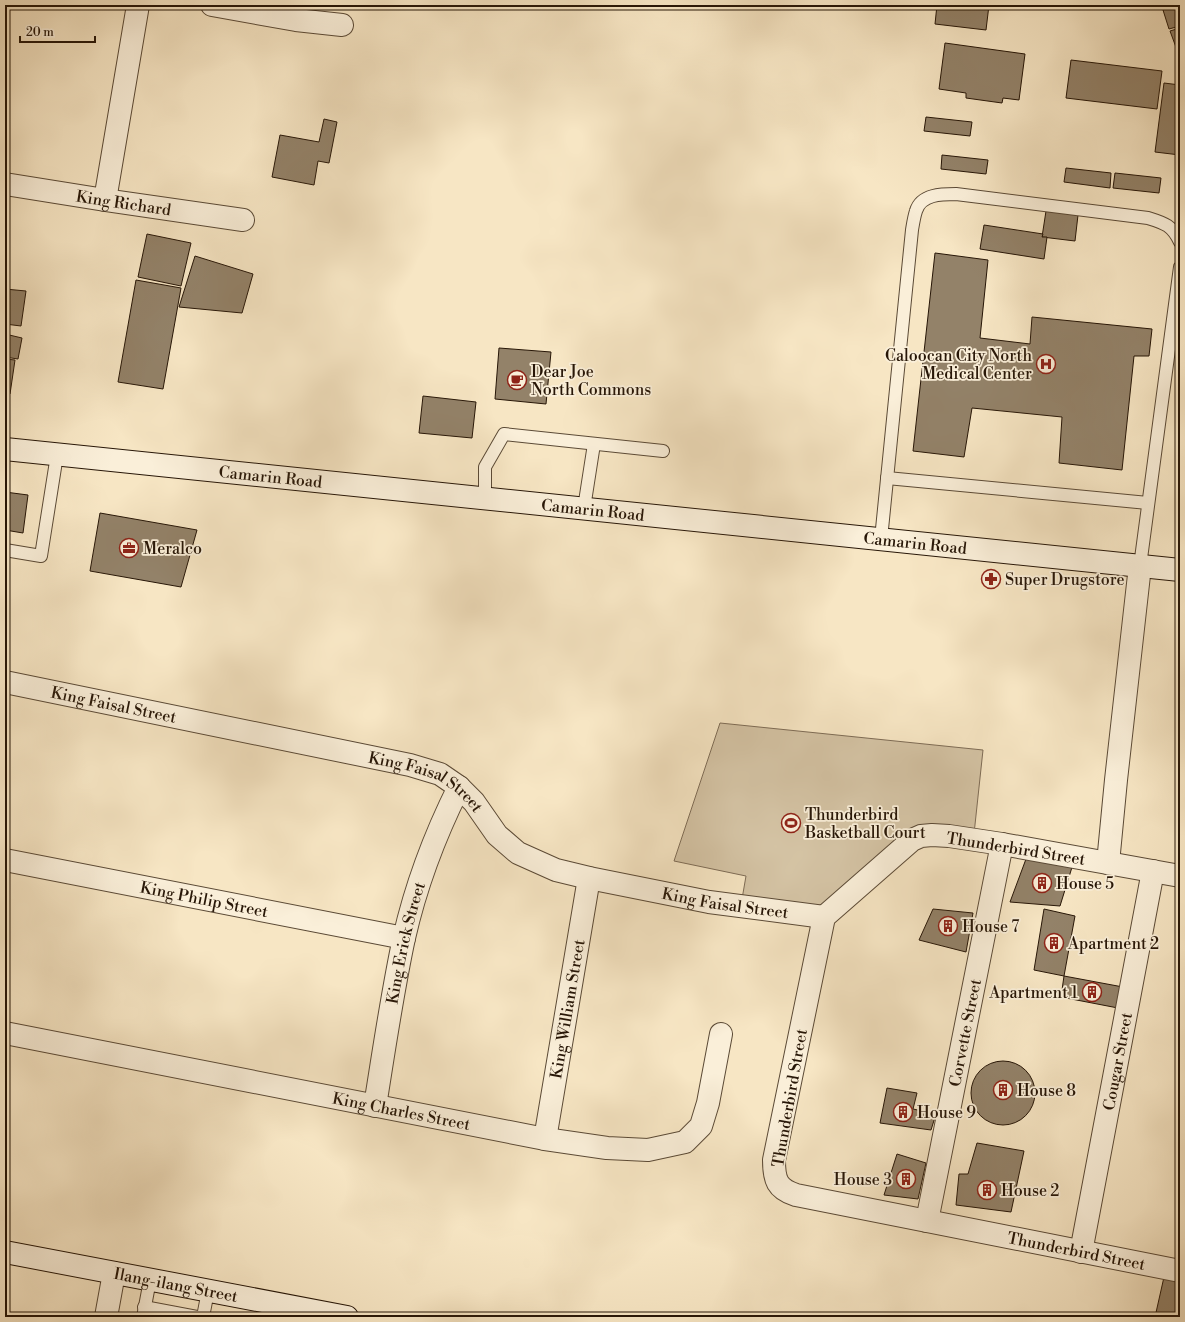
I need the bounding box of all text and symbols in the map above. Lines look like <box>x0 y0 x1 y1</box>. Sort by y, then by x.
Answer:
scale bar <box>20 18 95 44</box>
text: 20 m <box>26 25 54 40</box>
street label: King Richard <box>74 186 172 220</box>
place label: Caloocan City North Medical Center <box>885 346 1032 384</box>
hospital icon: Caloocan City North Medical Center <box>1035 353 1057 375</box>
place label: Dear Joe North Commons <box>531 362 651 400</box>
cafe icon: Dear Joe North Commons <box>506 369 528 391</box>
street label: Camarin Road <box>218 462 323 493</box>
street label: Camarin Road <box>540 495 645 526</box>
street label: Camarin Road <box>862 528 968 559</box>
office icon: Meralco <box>118 537 140 559</box>
place label: Meralco <box>143 539 202 559</box>
pharmacy icon: Super Drugstore <box>980 568 1002 590</box>
place label: Super Drugstore <box>1005 570 1125 590</box>
street label: King Faisal Street <box>49 683 178 728</box>
street label: King Faisal Street <box>366 748 487 817</box>
place label: Thunderbird Basketball Court <box>804 805 926 843</box>
sports icon: Thunderbird Basketball Court <box>780 812 802 834</box>
street label: Thunderbird Street <box>945 828 1087 870</box>
building icon: House 5 <box>1031 872 1053 894</box>
place label: House 5 <box>1056 874 1114 894</box>
street label: King Philip Street <box>138 878 270 922</box>
street label: King Erick Street <box>383 879 430 1006</box>
street label: King Faisal Street <box>660 884 790 923</box>
building icon: House 7 <box>937 915 959 937</box>
place label: House 7 <box>962 917 1019 937</box>
building icon: Apartment 2 <box>1043 932 1065 954</box>
place label: Apartment 2 <box>1067 934 1159 954</box>
street label: King William Street <box>546 937 590 1080</box>
street label: Corvette Street <box>945 977 986 1089</box>
building icon: Apartment 1 <box>1081 981 1103 1003</box>
place label: Apartment 1 <box>988 983 1078 1003</box>
street label: Cougar Street <box>1099 1011 1137 1112</box>
street label: Thunderbird Street <box>768 1027 812 1169</box>
building icon: House 8 <box>992 1079 1014 1101</box>
place label: House 8 <box>1017 1081 1076 1101</box>
street label: King Charles Street <box>331 1088 472 1135</box>
building icon: House 9 <box>892 1101 914 1123</box>
place label: House 9 <box>917 1103 976 1123</box>
building icon: House 3 <box>895 1168 917 1190</box>
place label: House 3 <box>834 1170 892 1190</box>
building icon: House 2 <box>976 1179 998 1201</box>
place label: House 2 <box>1001 1181 1059 1201</box>
street label: Thunderbird Street <box>1006 1228 1147 1275</box>
street label: Ilang-ilang Street <box>112 1264 240 1307</box>

